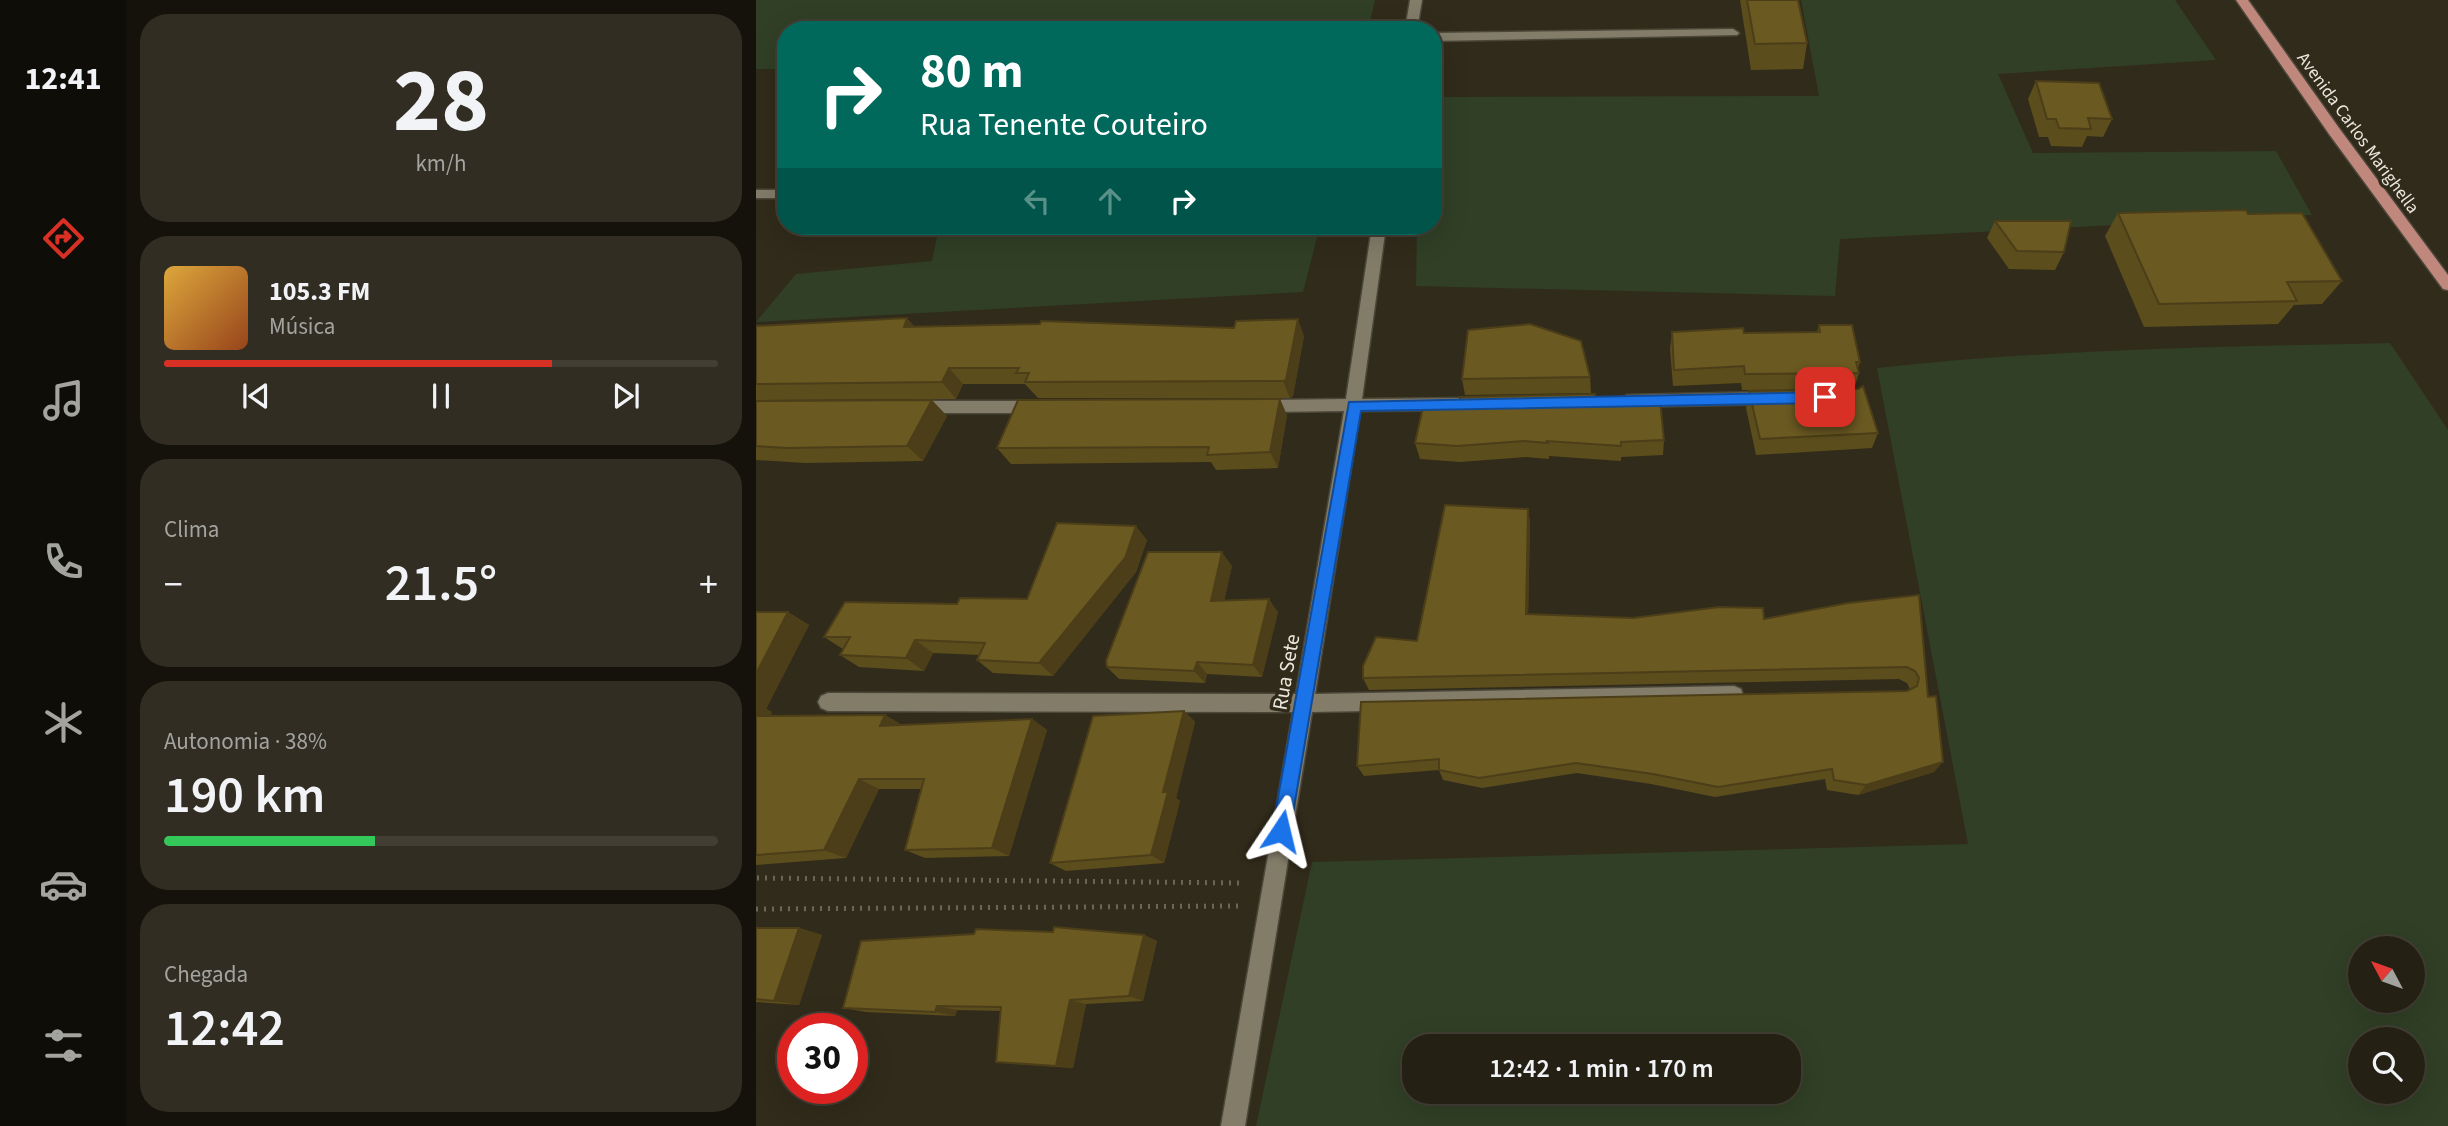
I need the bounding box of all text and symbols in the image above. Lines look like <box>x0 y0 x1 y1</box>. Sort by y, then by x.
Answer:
text: 28 <box>393 37 489 166</box>
text: 80 m <box>920 37 1024 107</box>
street label: Avenida Carlos Marighella <box>2291 47 2425 219</box>
icon: right <box>805 49 896 140</box>
text: 12:41 <box>24 56 102 102</box>
text: Rua Tenente Couteiro <box>920 102 1208 148</box>
text: km/h <box>415 147 467 180</box>
icon: left <box>1018 182 1056 220</box>
icon: ahead <box>1091 182 1129 220</box>
icon: right <box>1164 182 1202 220</box>
icon: directions <box>39 214 88 263</box>
text: 105.3 FM <box>269 273 370 310</box>
text: Música <box>269 310 335 343</box>
pin <box>1795 367 1855 427</box>
icon: music <box>39 376 88 425</box>
icon: previous <box>237 377 275 415</box>
icon: pause <box>422 377 460 415</box>
icon: next <box>607 377 645 415</box>
icon: arrive <box>1806 378 1844 416</box>
text: Clima <box>164 513 219 546</box>
icon: phone <box>39 537 88 586</box>
text: 21.5° <box>385 547 497 621</box>
text: − <box>164 558 183 612</box>
text: + <box>699 558 718 612</box>
street label: Rua Sete <box>1265 632 1307 712</box>
icon: climate <box>39 698 88 747</box>
text: Autonomia · 38% <box>164 725 327 758</box>
text: 190 km <box>164 759 325 833</box>
position arrow <box>1244 794 1318 868</box>
icon: car <box>39 860 88 909</box>
north arrow <box>2348 936 2426 1013</box>
map controls <box>2348 936 2425 1104</box>
text: Chegada <box>164 958 248 991</box>
text: 12:42 <box>164 992 285 1066</box>
speed limit sign: 30 <box>777 1013 868 1104</box>
icon: filters <box>39 1021 88 1070</box>
button: search <box>2348 1027 2425 1104</box>
text: 12:42 · 1 min · 170 m <box>1489 1050 1714 1087</box>

